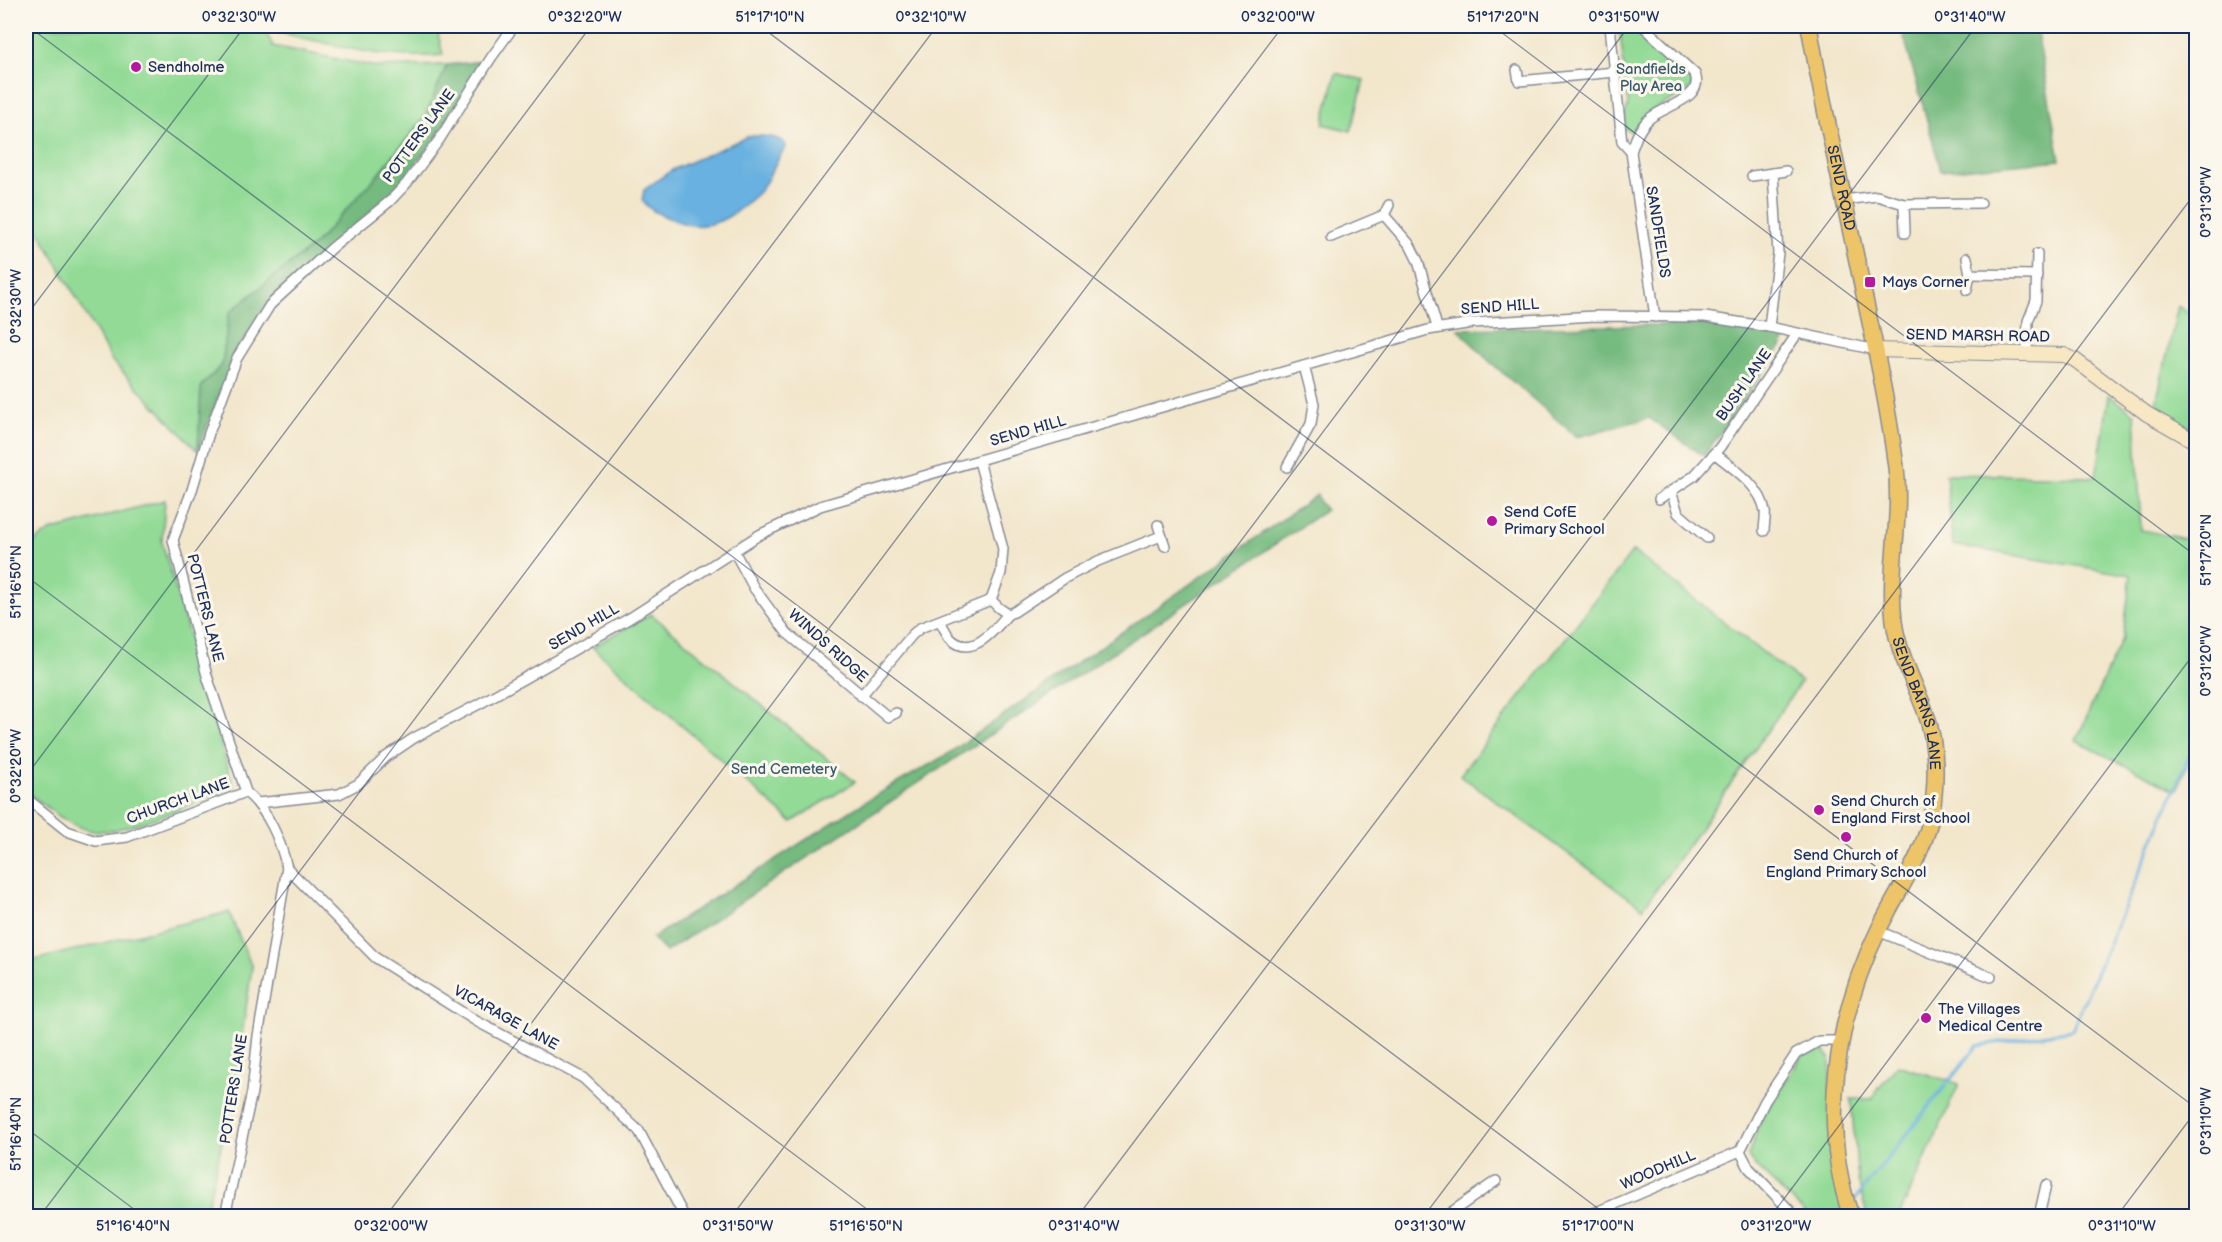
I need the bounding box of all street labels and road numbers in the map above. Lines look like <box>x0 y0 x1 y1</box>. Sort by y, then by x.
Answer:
street label: POTTERS LANE <box>379 86 459 186</box>
street label: SEND ROAD <box>1823 143 1860 233</box>
street label: SANDFIELDS <box>1641 185 1675 279</box>
street label: SEND HILL <box>1460 295 1540 319</box>
street label: SEND MARSH ROAD <box>1906 325 2050 347</box>
street label: BUSH LANE <box>1712 345 1776 425</box>
street label: SEND HILL <box>988 411 1069 451</box>
street label: POTTERS LANE <box>182 552 228 664</box>
street label: SEND HILL <box>545 599 623 655</box>
street label: WINDS RIDGE <box>784 605 872 687</box>
street label: SEND BARNS LANE <box>1888 635 1945 770</box>
street label: CHURCH LANE <box>124 774 232 828</box>
street label: VICARAGE LANE <box>450 981 562 1055</box>
street label: POTTERS LANE <box>216 1033 252 1145</box>
street label: WOODHILL <box>1618 1146 1699 1194</box>

